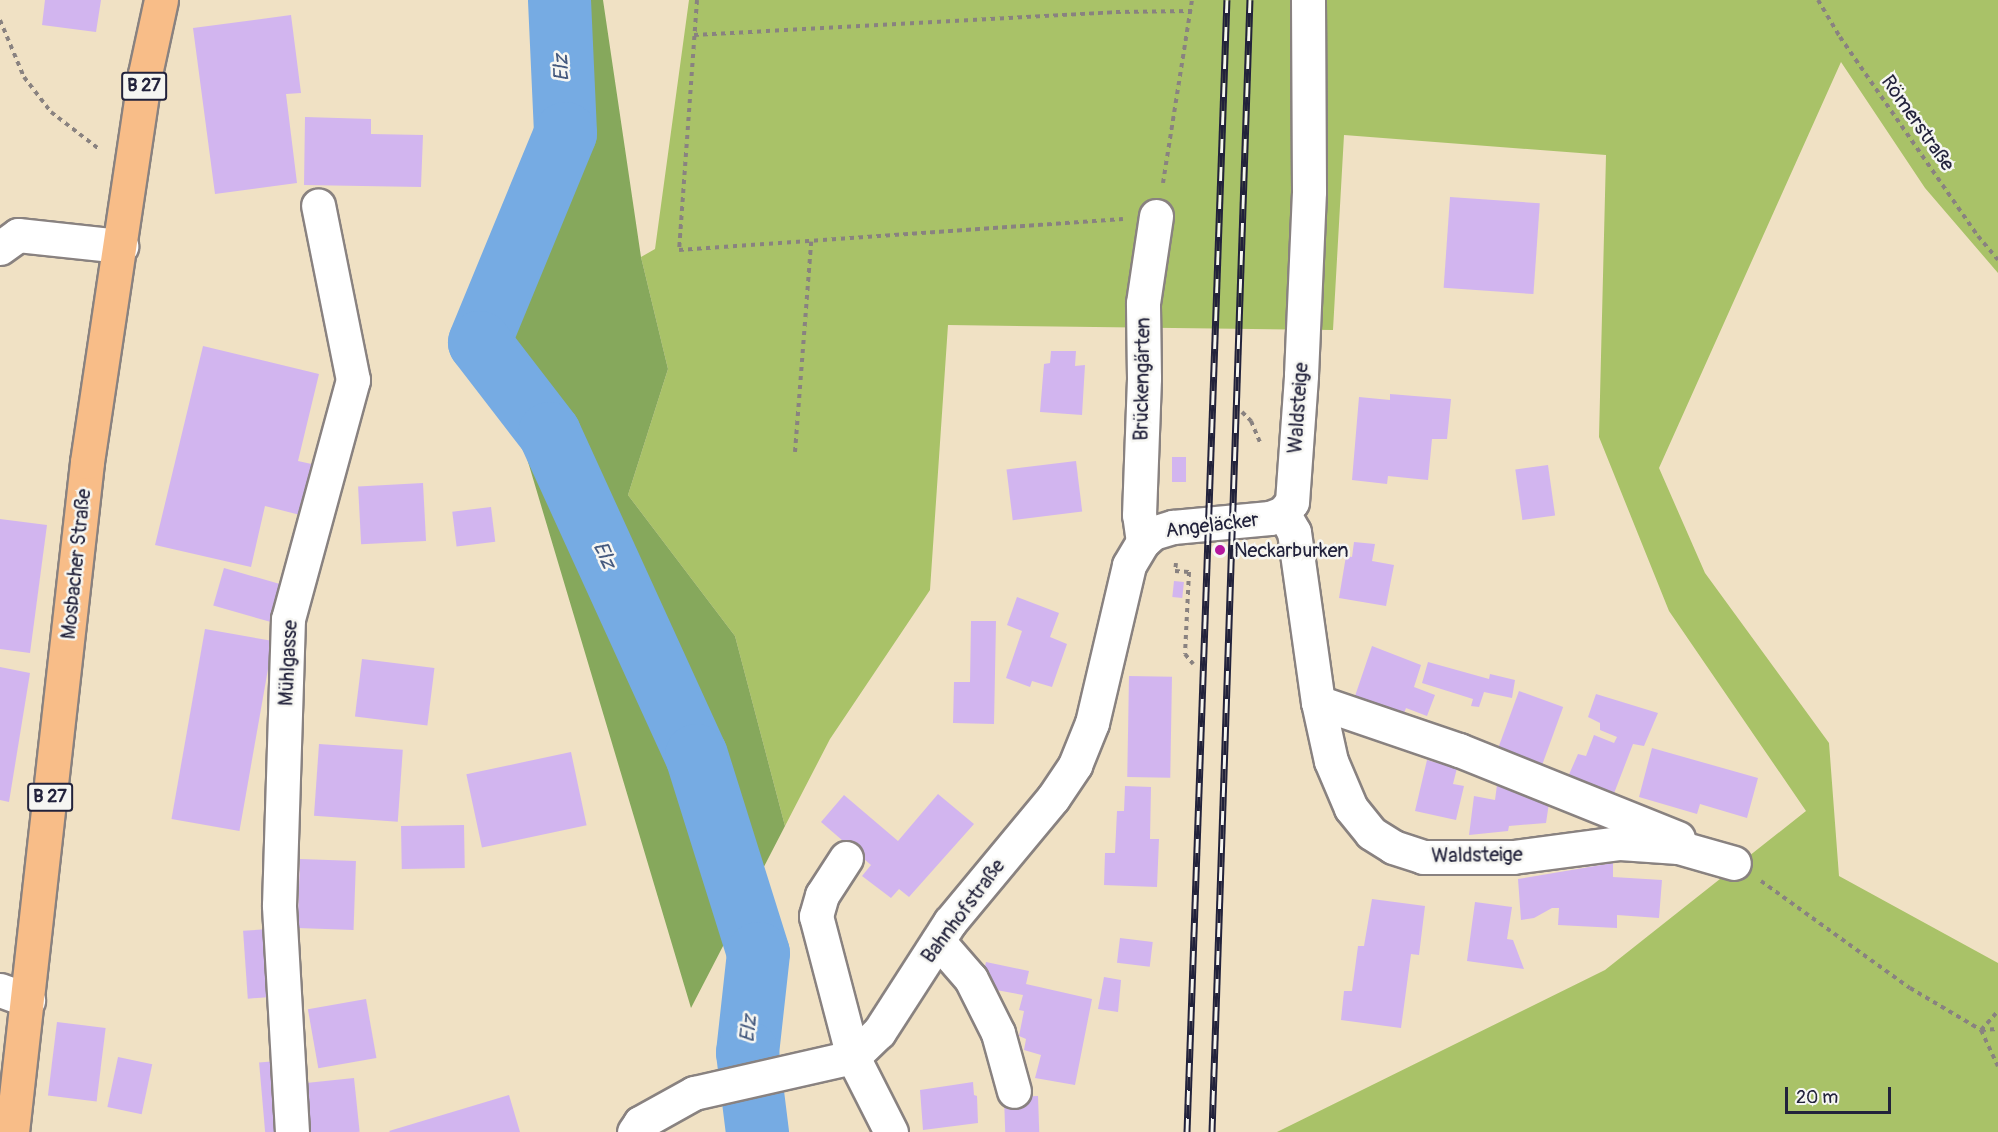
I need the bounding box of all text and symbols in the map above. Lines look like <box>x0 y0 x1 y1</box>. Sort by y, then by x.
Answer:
water label: Elz <box>549 54 575 82</box>
street label: Römerstraße <box>1876 70 1960 176</box>
road number: B 27 <box>120 71 168 101</box>
street label: Brückengärten <box>1129 317 1155 441</box>
street label: Waldsteige <box>1283 362 1313 454</box>
street label: Mosbacher Straße <box>56 488 96 640</box>
street label: Angeläcker <box>1164 507 1260 543</box>
water label: Elz <box>587 538 621 572</box>
place label: Neckarburken <box>1234 538 1348 562</box>
marker: Neckarburken <box>1211 541 1229 559</box>
street label: Mühlgasse <box>274 619 302 707</box>
road number: B 27 <box>26 782 74 812</box>
street label: Waldsteige <box>1431 842 1523 868</box>
street label: Bahnhofstraße <box>916 854 1010 968</box>
water label: Elz <box>735 1014 763 1044</box>
scale bar <box>1788 1075 1894 1113</box>
text: 20 m <box>1796 1086 1838 1109</box>

